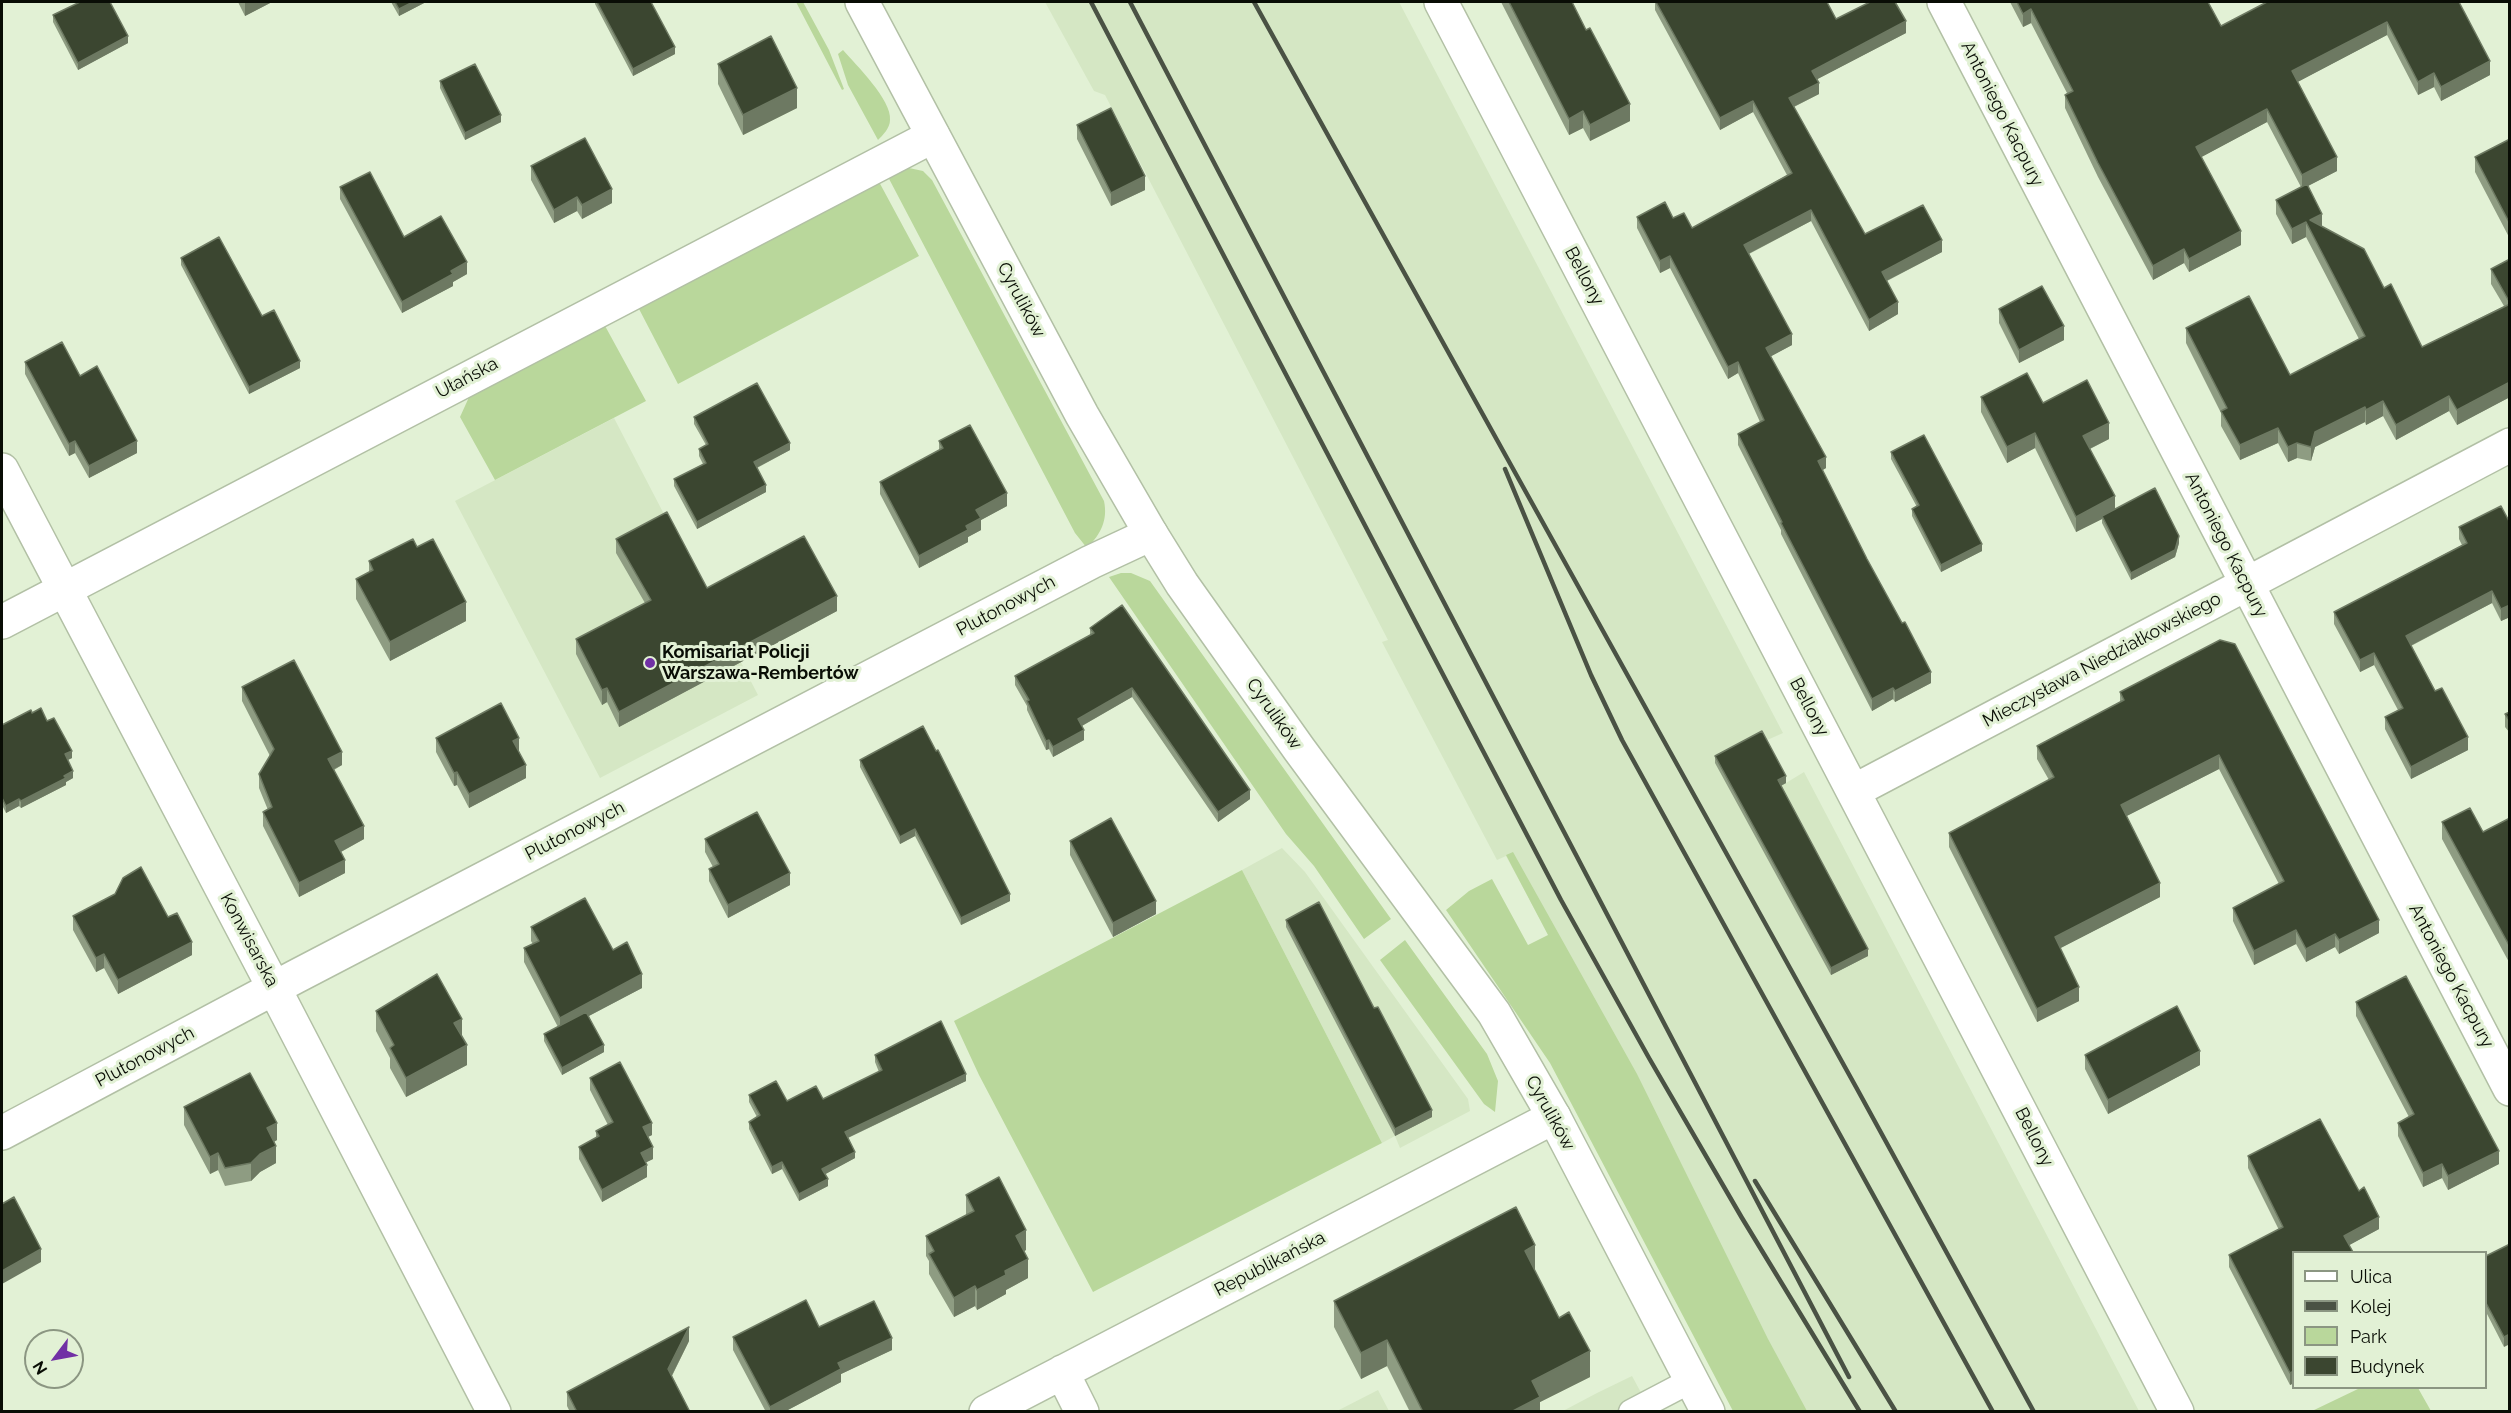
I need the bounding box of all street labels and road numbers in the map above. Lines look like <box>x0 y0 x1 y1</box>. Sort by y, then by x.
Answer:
street label: Antoniego Kacpury <box>1956 38 2048 190</box>
street label: Bellony <box>1560 243 1608 309</box>
street label: Cyrulików <box>992 259 1050 341</box>
street label: Ułańska <box>432 353 502 403</box>
street label: Antoniego Kacpury <box>2180 469 2272 621</box>
street label: Plutonowych <box>953 571 1059 641</box>
street label: Mieczysława Niedziałkowskiego <box>1979 588 2225 732</box>
street label: Cyrulików <box>1242 674 1306 754</box>
street label: Bellony <box>1785 674 1833 740</box>
street label: Plutonowych <box>522 797 628 865</box>
street label: Konwisarska <box>215 889 283 991</box>
street label: Antoniego Kacpury <box>2404 900 2498 1052</box>
street label: Plutonowych <box>92 1022 198 1092</box>
street label: Cyrulików <box>1521 1072 1579 1154</box>
street label: Bellony <box>2010 1104 2058 1170</box>
street label: Republikańska <box>1211 1227 1329 1301</box>

